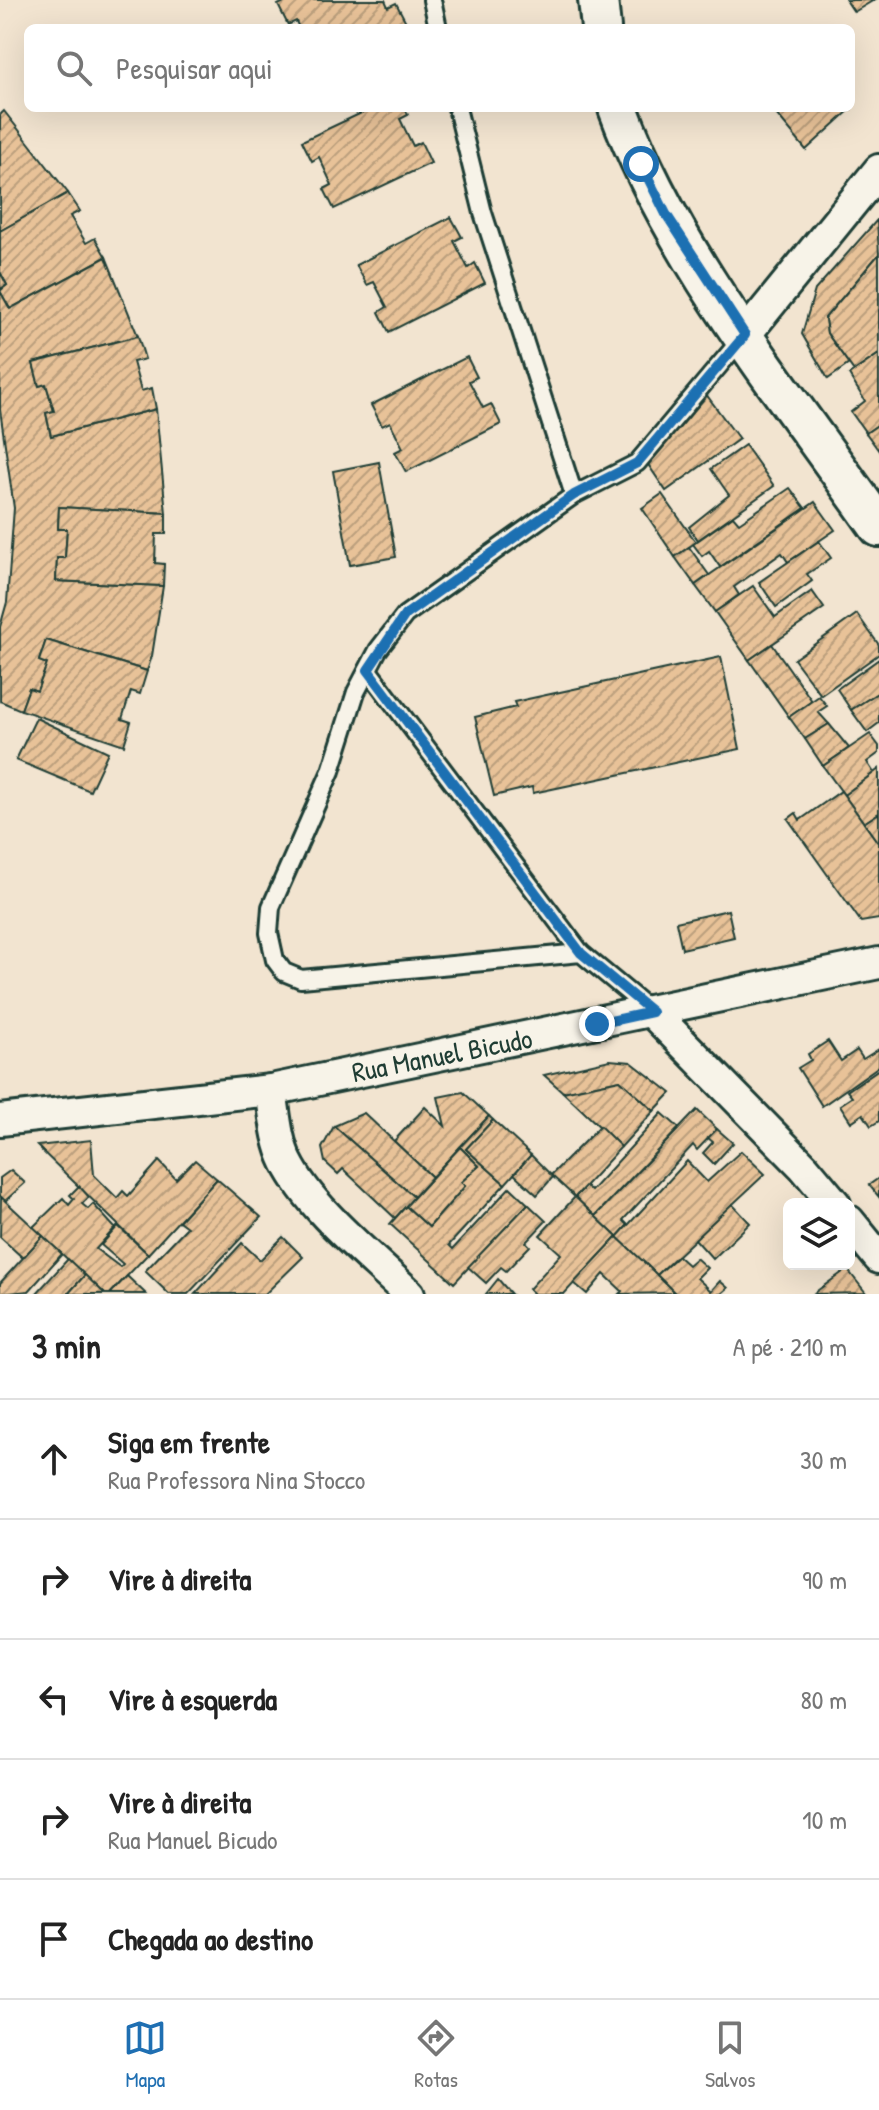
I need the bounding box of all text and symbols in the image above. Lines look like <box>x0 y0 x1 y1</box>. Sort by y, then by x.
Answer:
search box <box>24 24 855 112</box>
icon: search <box>52 46 96 90</box>
text: Pesquisar aqui <box>116 48 273 88</box>
route start <box>623 146 659 182</box>
route end <box>579 1006 615 1042</box>
street label: Rua Manuel Bicudo <box>349 1019 535 1091</box>
map controls <box>783 1198 855 1270</box>
button: layers <box>783 1198 855 1270</box>
text: 3 min <box>32 1323 101 1369</box>
text: A pé · 210 m <box>733 1329 847 1364</box>
text: Siga em frente <box>108 1422 270 1462</box>
icon: ahead <box>32 1437 76 1481</box>
text: 30 m <box>800 1442 847 1477</box>
text: Rua Professora Nina Stocco <box>108 1462 365 1497</box>
icon: right <box>32 1557 76 1601</box>
text: Vire à direita <box>108 1559 251 1599</box>
text: 90 m <box>802 1562 847 1597</box>
icon: left <box>32 1677 76 1721</box>
text: Vire à esquerda <box>108 1679 277 1719</box>
text: 80 m <box>800 1682 847 1717</box>
text: Vire à direita <box>108 1782 251 1822</box>
icon: right <box>32 1797 76 1841</box>
text: 10 m <box>802 1802 847 1837</box>
text: Rua Manuel Bicudo <box>108 1822 278 1857</box>
icon: arrive <box>32 1917 76 1961</box>
text: Chegada ao destino <box>108 1919 313 1959</box>
tab: Mapa <box>123 2016 167 2094</box>
tab: Rotas <box>414 2016 458 2094</box>
tab: Salvos <box>705 2016 756 2094</box>

